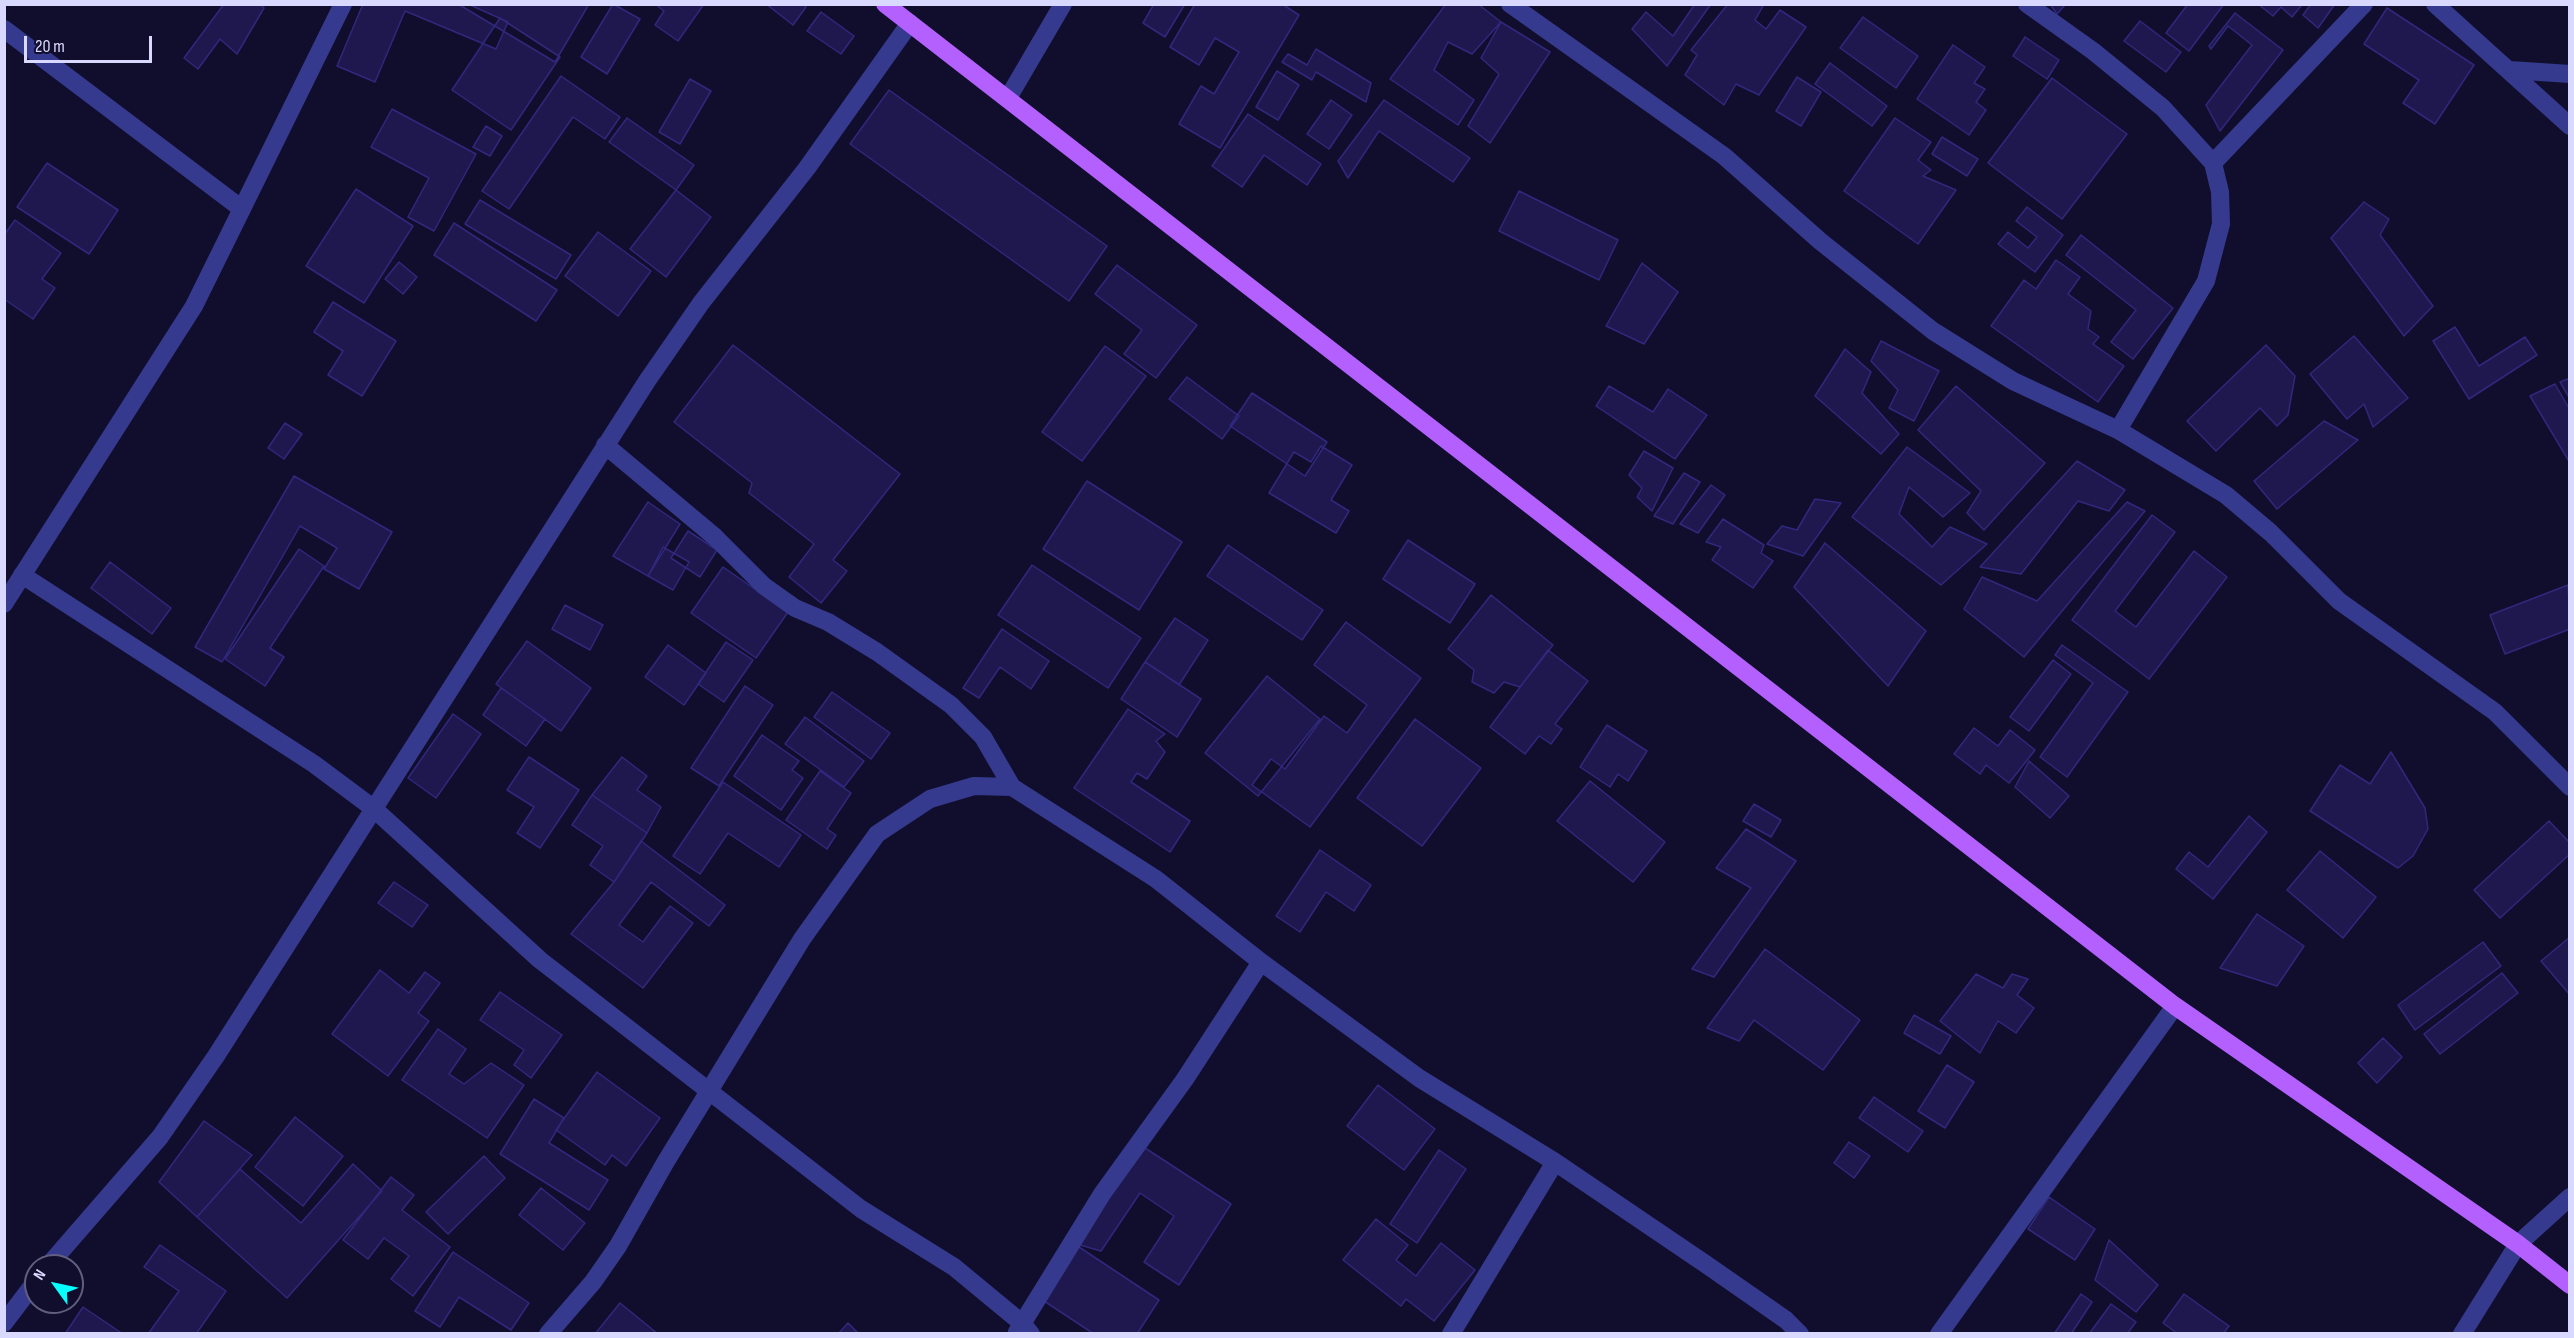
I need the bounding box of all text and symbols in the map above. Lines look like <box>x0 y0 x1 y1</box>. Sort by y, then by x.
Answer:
scale bar <box>27 24 154 62</box>
text: 20 m <box>35 36 65 57</box>
north arrow <box>24 1254 84 1314</box>
text: N <box>30 1266 50 1284</box>

